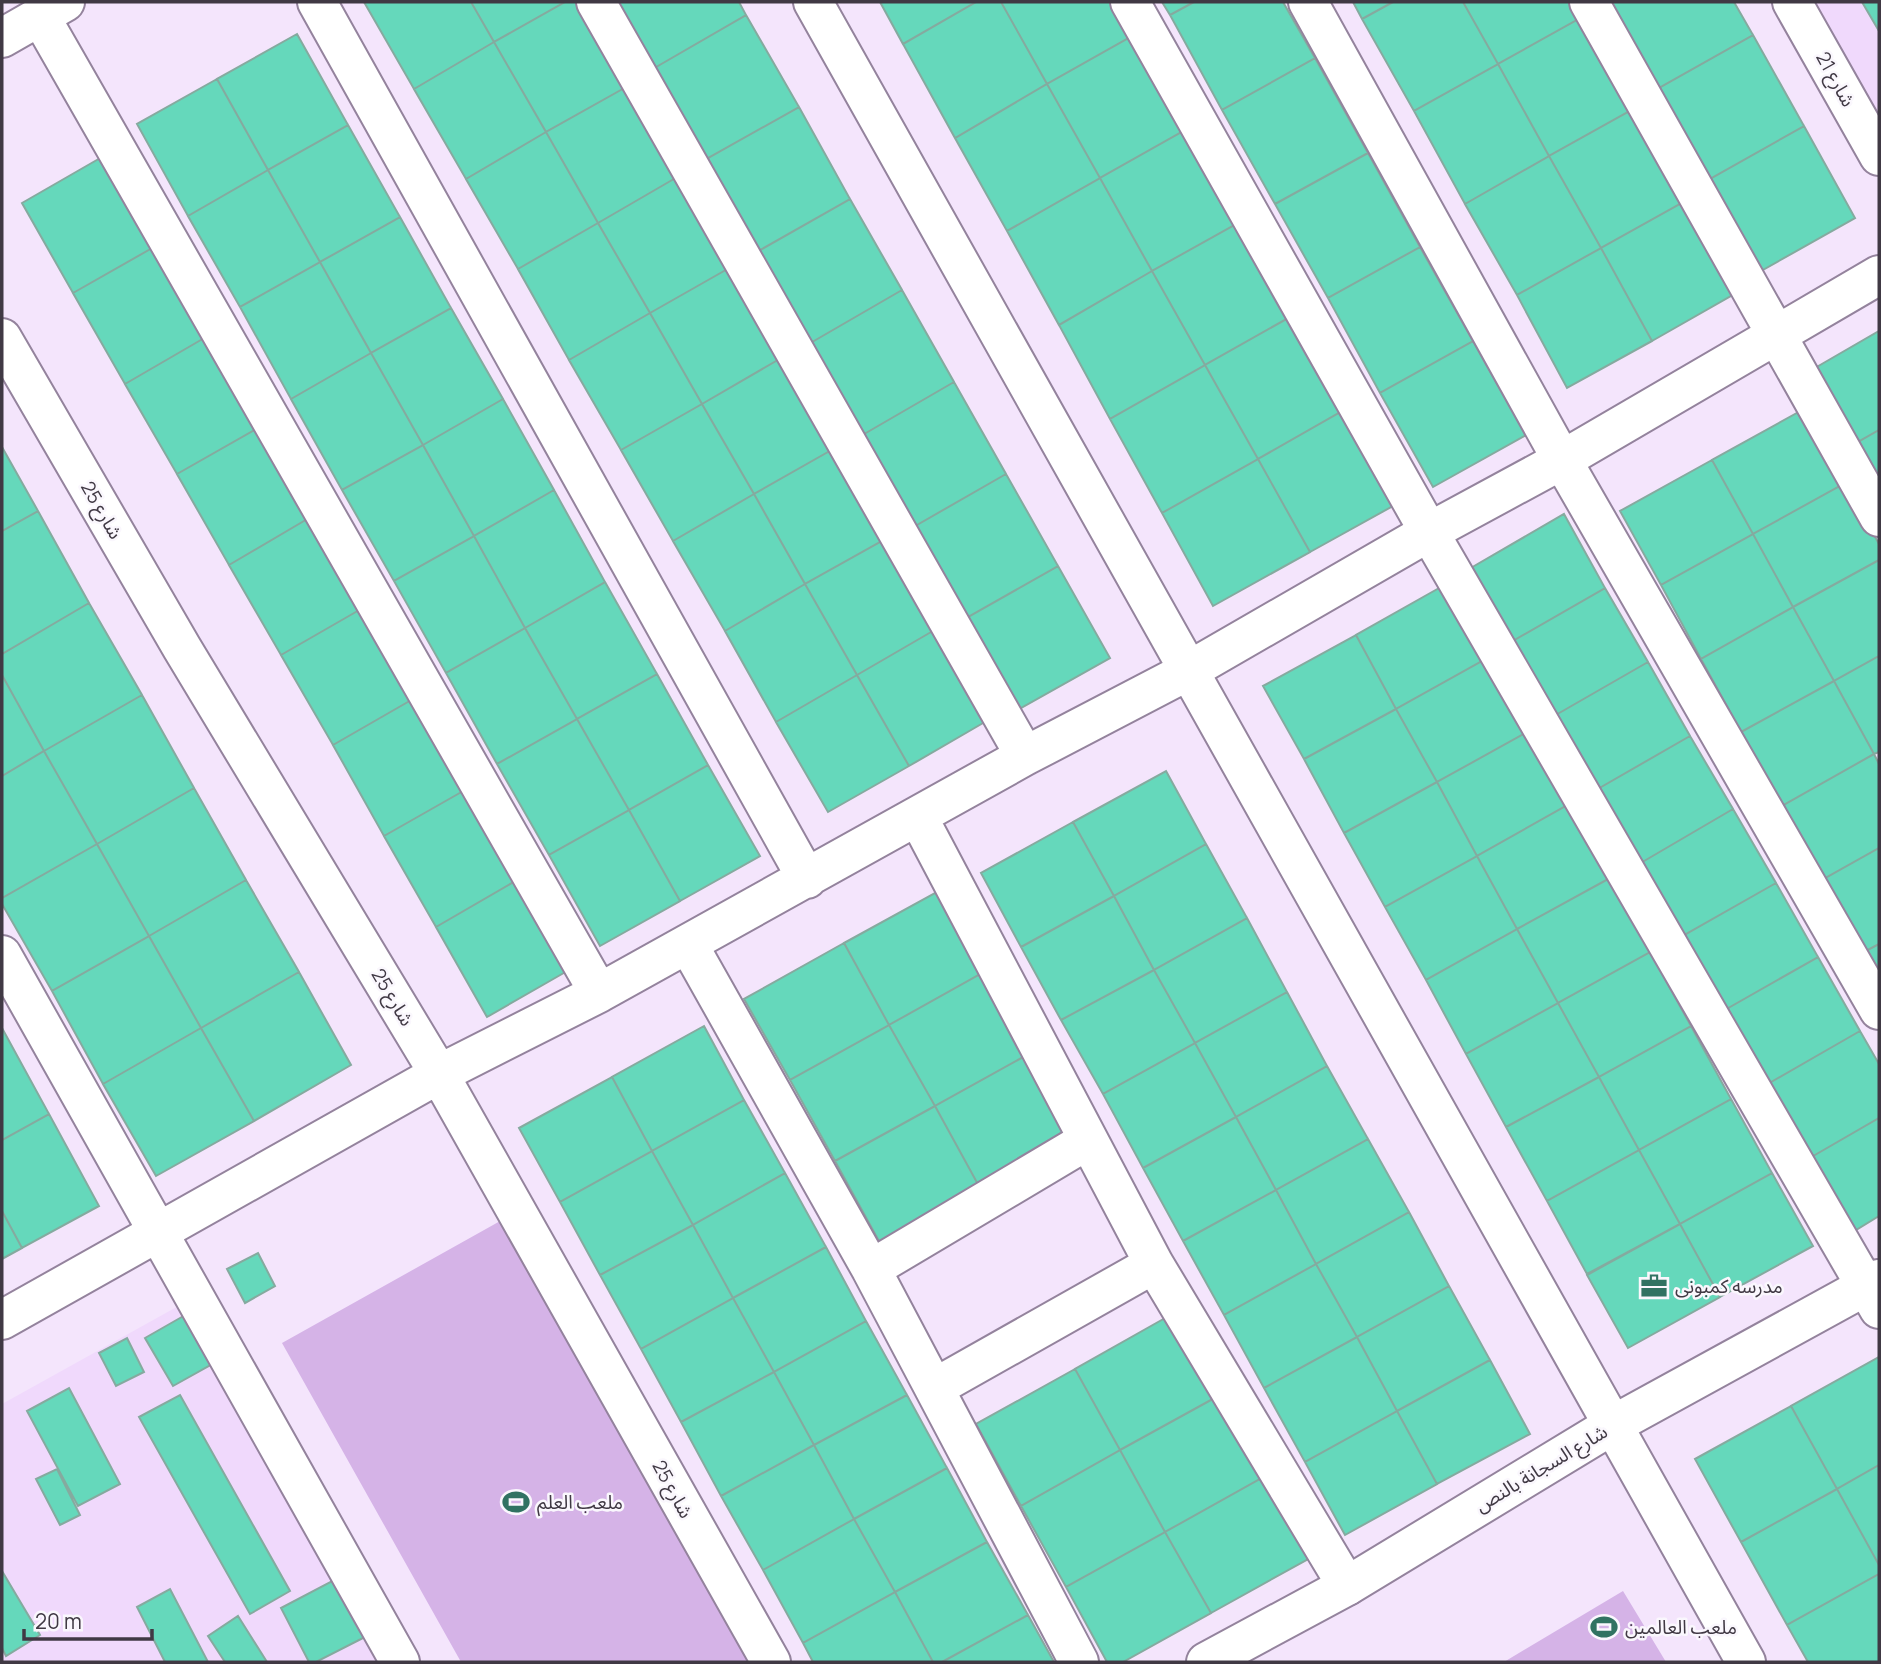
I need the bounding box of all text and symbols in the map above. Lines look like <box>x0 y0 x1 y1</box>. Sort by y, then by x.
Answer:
street label: شارع 21 <box>1809 47 1862 112</box>
street label: شارع 25 <box>74 476 129 544</box>
street label: شارع 25 <box>365 963 420 1031</box>
office icon: مدرسه كمبونى <box>1639 1271 1669 1301</box>
place label: مدرسه كمبونى <box>1675 1273 1783 1299</box>
street label: شارع السجانة بالنص <box>1470 1418 1613 1519</box>
street label: شارع 25 <box>646 1455 700 1523</box>
sports icon: ملعب العلم <box>501 1487 531 1517</box>
place label: ملعب العلم <box>537 1489 623 1517</box>
scale bar <box>24 1598 152 1642</box>
text: 20 m <box>35 1607 82 1635</box>
sports icon: ملعب العالمين <box>1589 1612 1619 1642</box>
place label: ملعب العالمين <box>1625 1614 1737 1640</box>

